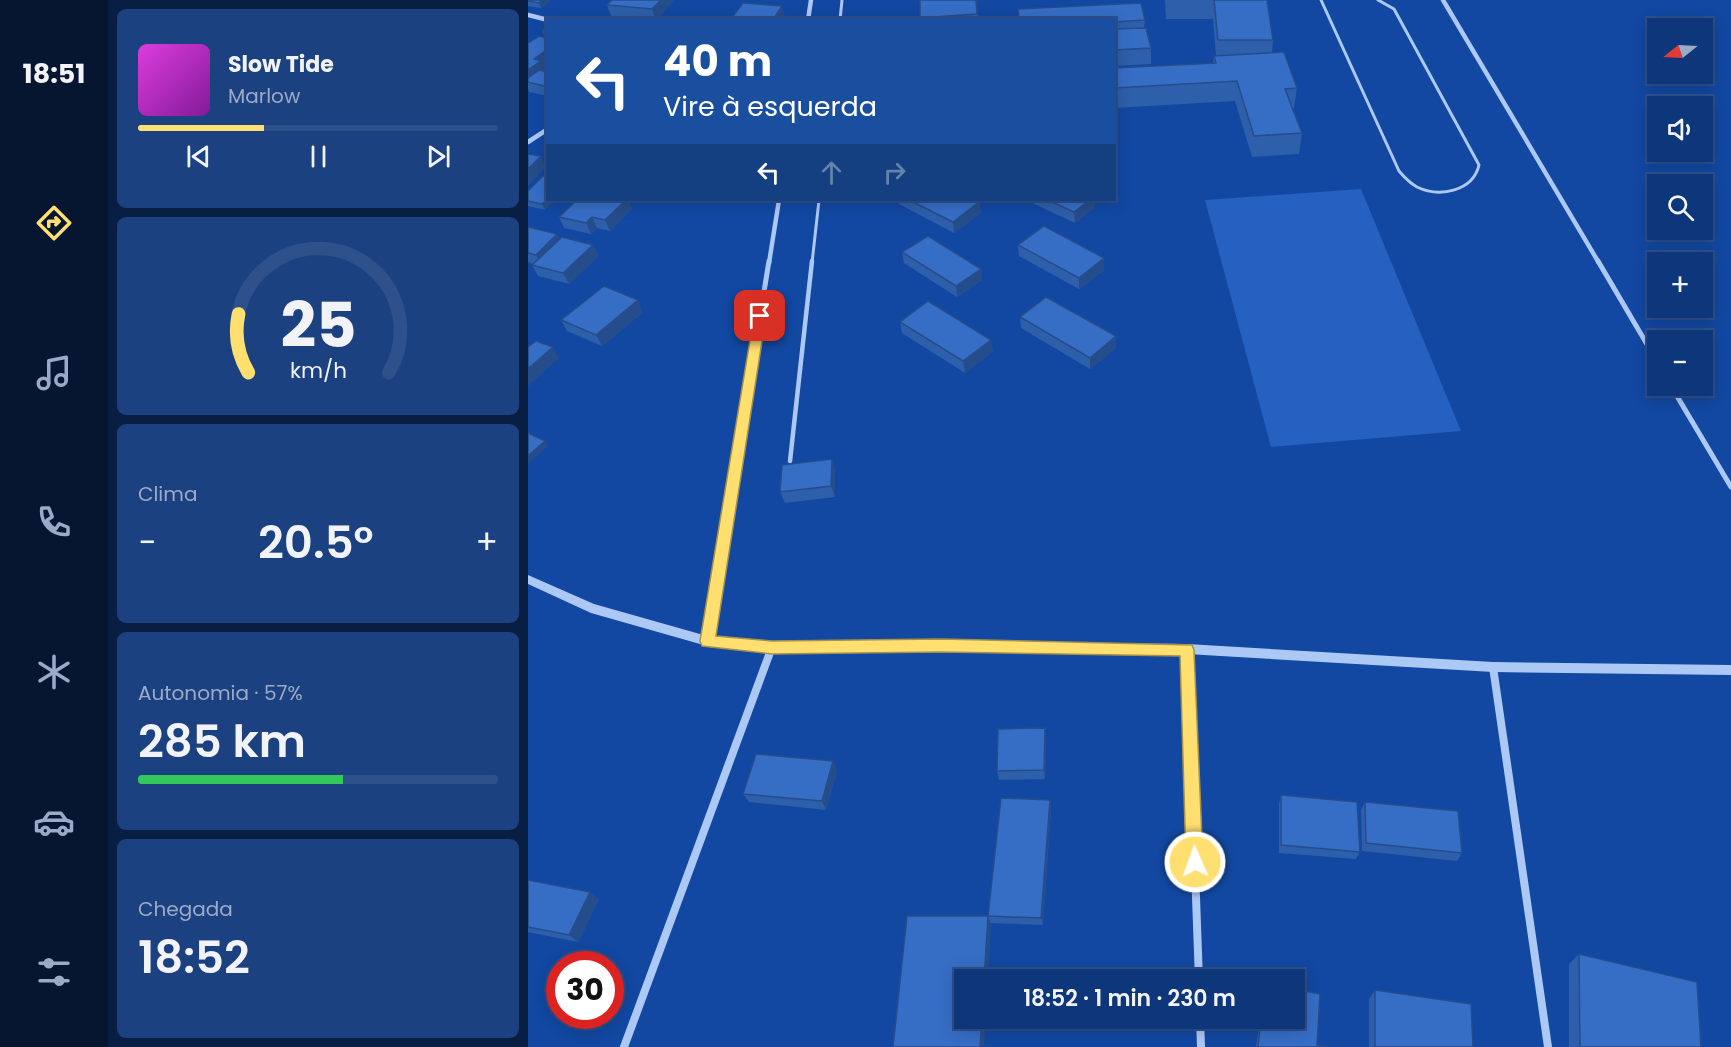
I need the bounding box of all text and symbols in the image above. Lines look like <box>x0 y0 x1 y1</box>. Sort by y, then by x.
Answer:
north arrow <box>1647 18 1713 84</box>
map controls <box>1647 18 1713 396</box>
text: 40 m <box>663 32 772 91</box>
icon: left <box>564 42 642 120</box>
text: Slow Tide <box>228 49 334 80</box>
text: 18:51 <box>22 55 86 92</box>
text: Marlow <box>228 82 300 110</box>
text: Vire à esquerda <box>663 88 877 125</box>
button: sound <box>1647 96 1713 162</box>
icon: previous <box>182 140 215 173</box>
icon: pause <box>302 140 335 173</box>
icon: next <box>422 140 455 173</box>
icon: left <box>752 156 785 189</box>
icon: ahead <box>815 156 848 189</box>
icon: right <box>878 156 911 189</box>
button: search <box>1647 174 1713 240</box>
icon: directions <box>33 202 75 244</box>
button: + <box>1647 252 1713 318</box>
text: 25 <box>280 281 356 369</box>
pin <box>734 290 785 341</box>
icon: arrive <box>743 299 776 332</box>
button: − <box>1647 330 1713 396</box>
icon: music <box>33 352 75 394</box>
text: km/h <box>289 355 347 386</box>
text: Clima <box>138 480 197 508</box>
icon: phone <box>33 501 75 543</box>
text: 20.5° <box>258 511 374 574</box>
text: − <box>138 519 156 566</box>
text: + <box>475 519 498 566</box>
icon: climate <box>33 651 75 693</box>
text: Autonomia · 57% <box>138 679 303 707</box>
text: 285 km <box>138 710 306 773</box>
icon: car <box>33 801 75 843</box>
position arrow <box>1163 830 1227 894</box>
text: Chegada <box>138 895 233 923</box>
text: 18:52 <box>138 926 250 989</box>
icon: filters <box>33 951 75 993</box>
speed limit sign: 30 <box>546 951 624 1029</box>
text: 18:52 · 1 min · 230 m <box>1023 983 1236 1014</box>

